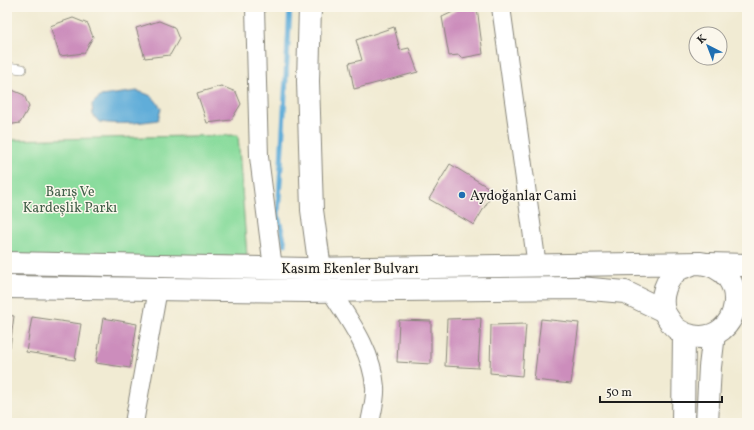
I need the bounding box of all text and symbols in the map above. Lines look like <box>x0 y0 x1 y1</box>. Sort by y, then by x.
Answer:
north arrow <box>688 26 728 66</box>
text: K <box>694 31 710 48</box>
park label: Barış Ve Kardeşlik Parkı <box>23 183 117 218</box>
place label: Aydoğanlar Cami <box>470 187 577 206</box>
marker: Aydoğanlar Cami <box>457 190 467 200</box>
street label: Kasım Ekenler Bulvarı <box>281 260 419 279</box>
scale bar <box>600 378 722 404</box>
text: 50 m <box>606 385 632 401</box>

